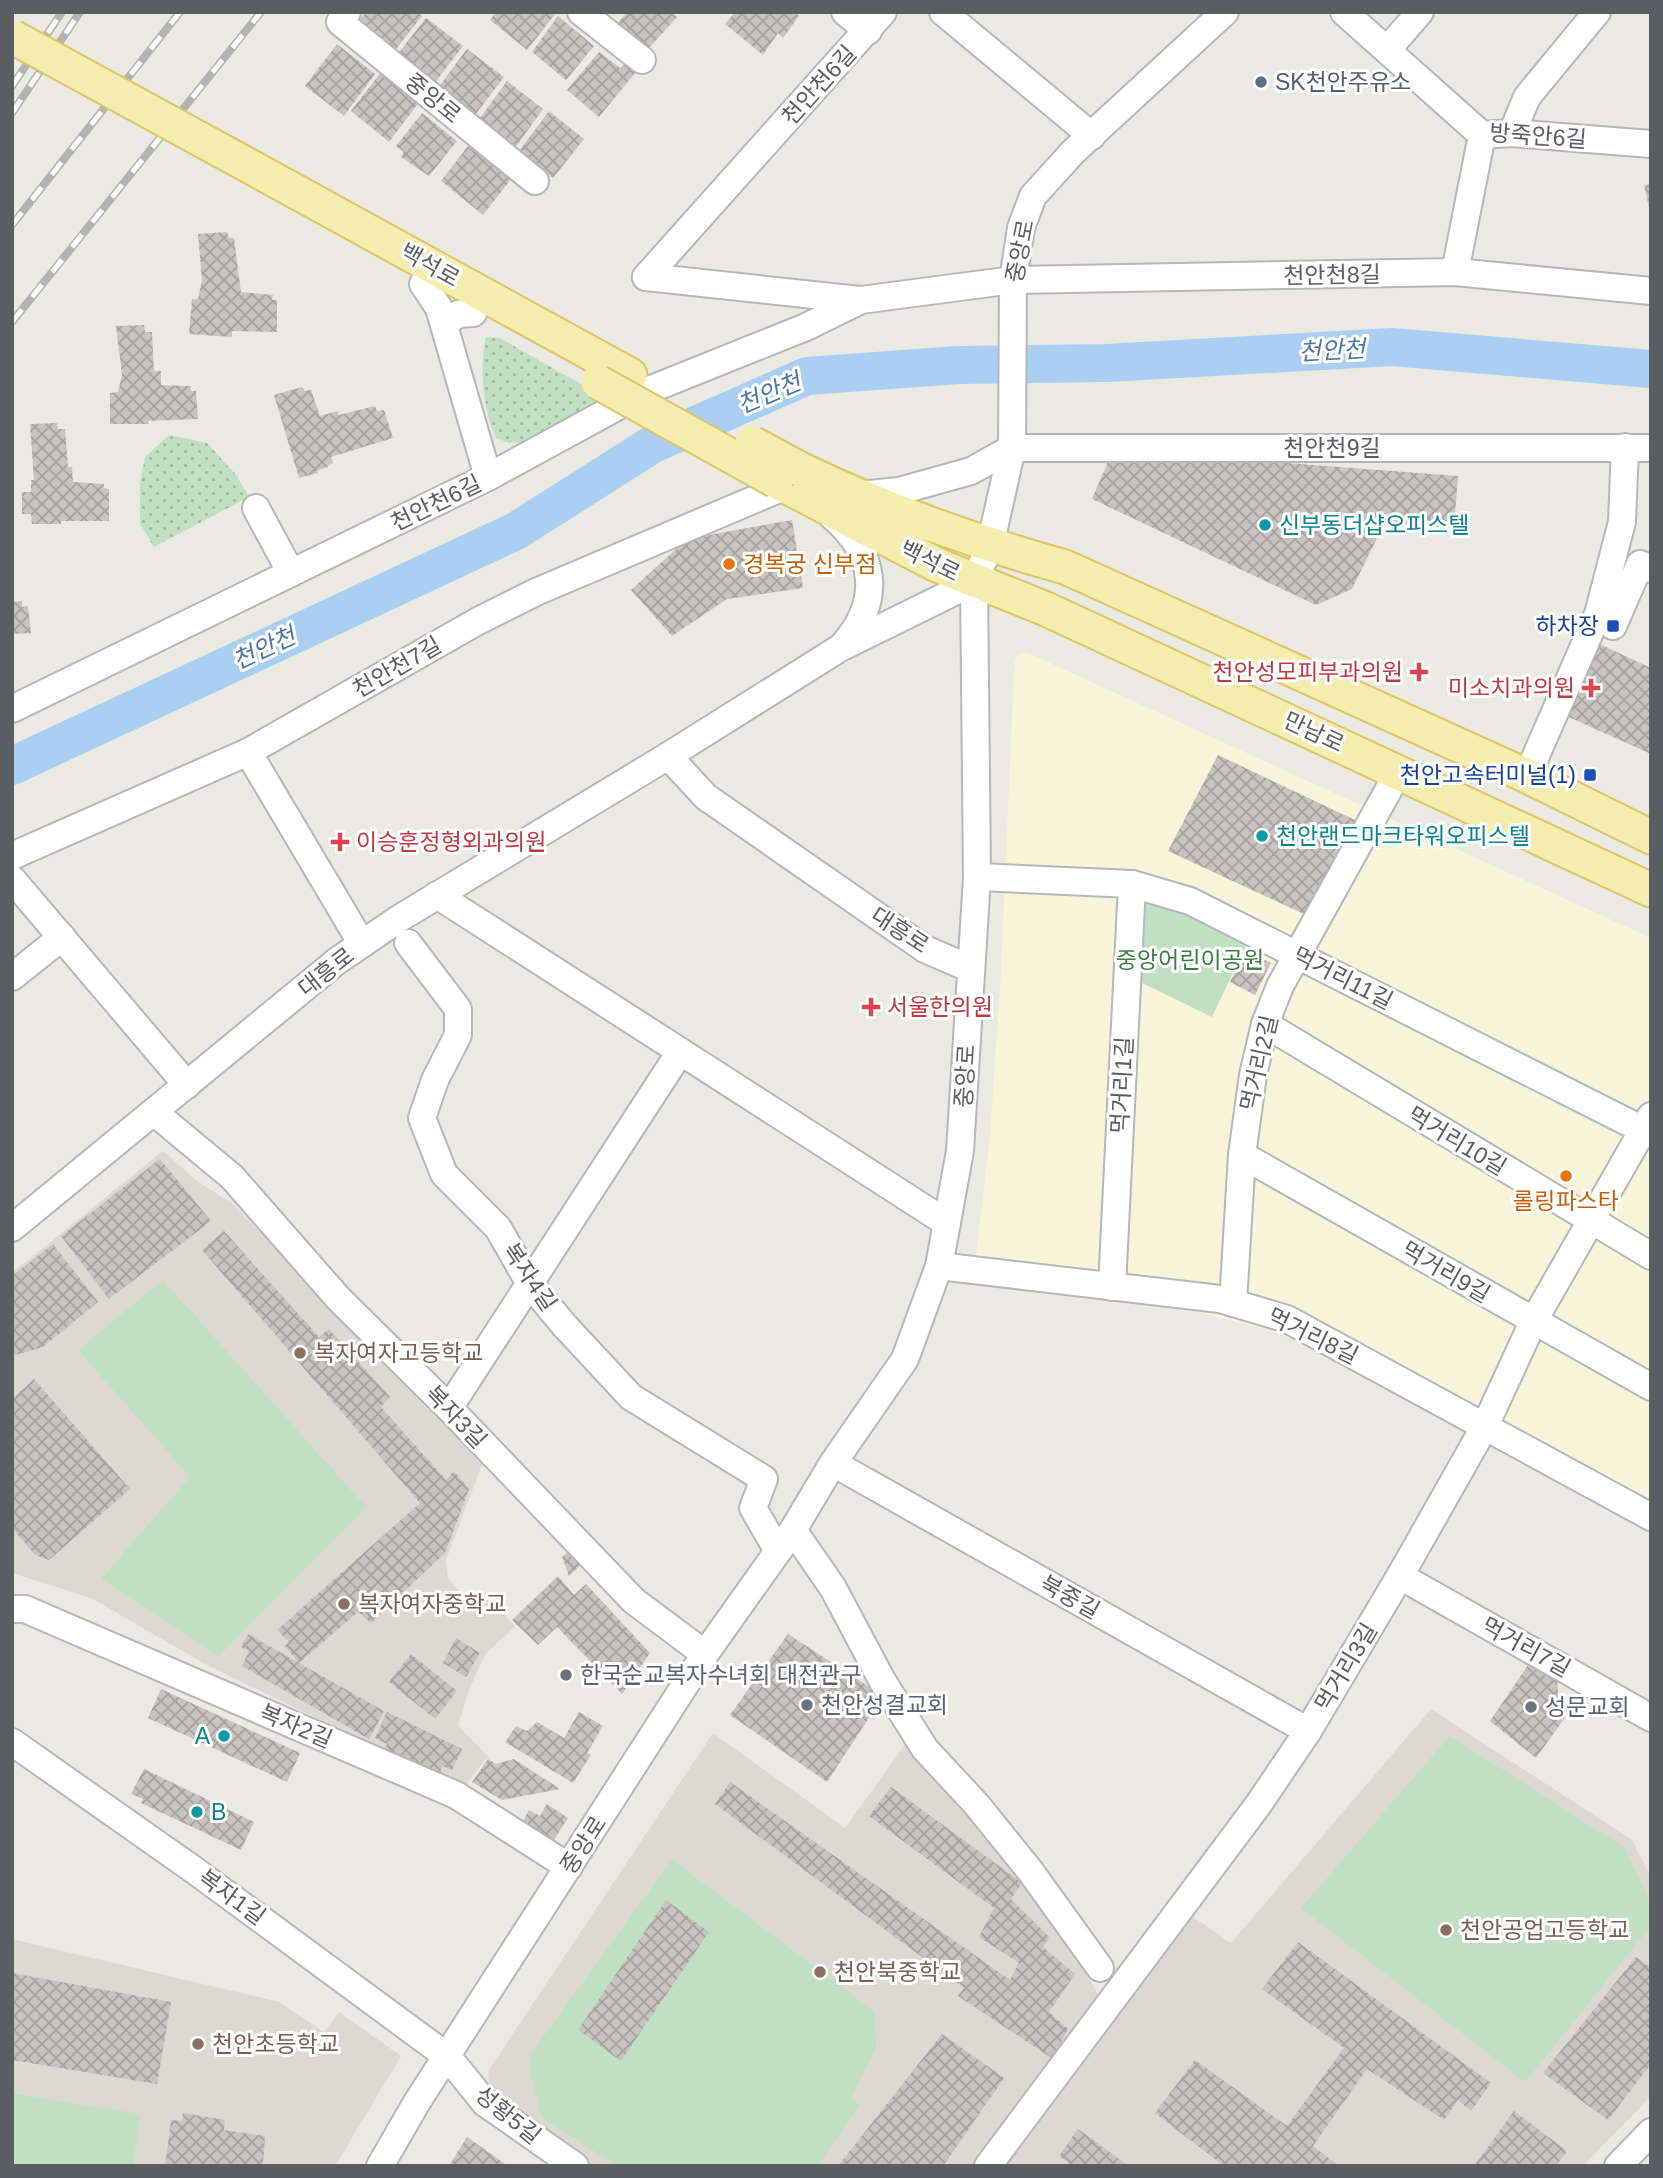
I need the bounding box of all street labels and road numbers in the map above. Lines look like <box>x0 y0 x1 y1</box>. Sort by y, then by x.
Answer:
street label: 천안천6길 <box>777 40 861 130</box>
street label: 중앙로 <box>400 68 466 128</box>
street label: 방죽안6길 <box>1488 120 1588 152</box>
street label: 중앙로 <box>1001 217 1039 285</box>
street label: 백석로 <box>396 238 464 292</box>
street label: 천안천8길 <box>1283 261 1381 289</box>
street label: 천안천9길 <box>1283 435 1381 461</box>
street label: 천안천6길 <box>387 470 485 536</box>
street label: 백석로 <box>896 535 964 587</box>
street label: 천안천7길 <box>348 631 446 703</box>
street label: 만남로 <box>1280 707 1348 757</box>
street label: 대흥로 <box>866 902 934 958</box>
street label: 대흥로 <box>293 942 359 1002</box>
street label: 먹거리11길 <box>1289 942 1397 1014</box>
street label: 먹거리2길 <box>1235 1013 1283 1113</box>
street label: 먹거리1길 <box>1106 1036 1138 1134</box>
street label: 중앙로 <box>950 1044 980 1108</box>
street label: 먹거리10길 <box>1403 1101 1511 1181</box>
street label: 먹거리9길 <box>1397 1236 1495 1308</box>
street label: 복자4길 <box>498 1238 562 1316</box>
street label: 먹거리8길 <box>1264 1303 1362 1369</box>
street label: 복자3길 <box>420 1381 492 1453</box>
street label: 북중길 <box>1036 1570 1104 1624</box>
street label: 먹거리7길 <box>1477 1612 1575 1682</box>
street label: 먹거리3길 <box>1310 1619 1382 1715</box>
street label: 복자2길 <box>256 1699 336 1753</box>
street label: 중앙로 <box>555 1811 611 1879</box>
street label: 복자1길 <box>194 1864 270 1930</box>
street label: 성황5길 <box>470 2081 546 2149</box>

